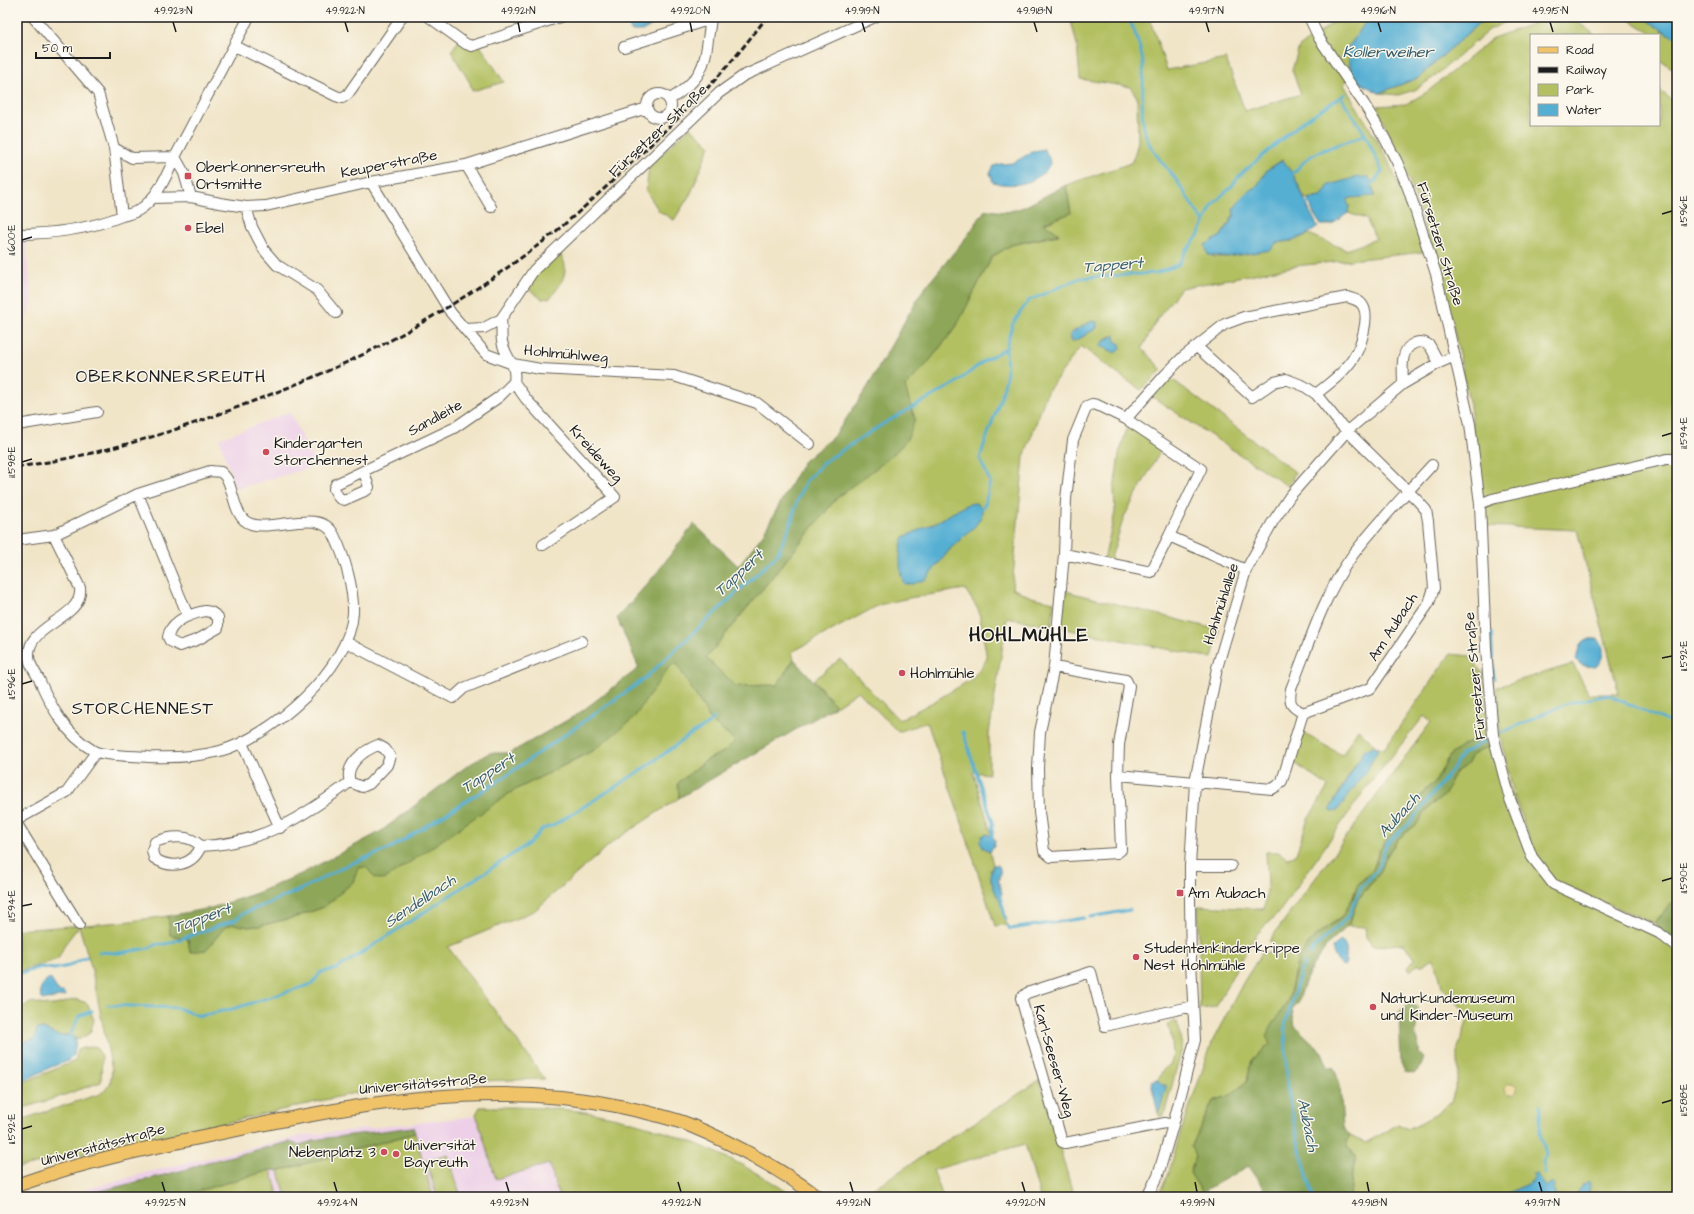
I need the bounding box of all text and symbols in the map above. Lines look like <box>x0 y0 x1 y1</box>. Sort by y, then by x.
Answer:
text: 49.923°N <box>154 4 192 18</box>
text: 49.922°N <box>325 4 365 18</box>
text: 49.921°N <box>500 4 536 18</box>
text: 49.920°N <box>670 4 710 18</box>
text: 49.919°N <box>844 4 880 18</box>
text: 49.918°N <box>1016 4 1052 18</box>
text: 49.917°N <box>1188 4 1224 18</box>
text: 49.916°N <box>1360 4 1396 18</box>
text: 49.915°N <box>1532 4 1568 18</box>
scale bar <box>36 34 110 60</box>
legend <box>1530 34 1660 126</box>
text: 50 m <box>42 40 73 57</box>
water label: Kollerweiher <box>1343 41 1435 63</box>
text: Road <box>1566 42 1594 59</box>
text: Railway <box>1566 62 1607 80</box>
street label: Fürsetzer Straße <box>604 80 712 182</box>
text: Park <box>1566 82 1594 99</box>
text: Water <box>1566 102 1602 119</box>
street label: Keuperstraße <box>339 144 439 184</box>
place label: Oberkonnersreuth Ortsmitte <box>196 157 326 195</box>
marker: Oberkonnersreuth Ortsmitte <box>183 171 193 181</box>
street label: Fürsetzer Straße <box>1411 180 1469 308</box>
text: 11.596°E <box>1677 195 1691 227</box>
place label: Ebel <box>196 218 224 239</box>
marker: Ebel <box>183 223 193 233</box>
text: 11.600°E <box>5 224 19 255</box>
water label: Tappert <box>1082 251 1145 279</box>
street label: Hohlmühlweg <box>523 340 609 369</box>
district label: OBERKONNERSREUTH <box>76 365 266 389</box>
street label: Sandleite <box>404 394 466 442</box>
text: 11.594°E <box>1677 417 1691 449</box>
street label: Kreideweg <box>564 420 628 488</box>
place label: Kindergarten Storchennest <box>274 433 368 471</box>
text: 11.598°E <box>5 446 19 478</box>
marker: Kindergarten Storchennest <box>261 447 271 457</box>
water label: Tappert <box>710 543 770 601</box>
street label: Hohlmühlallee <box>1198 560 1244 648</box>
street label: Am Aubach <box>1363 588 1423 665</box>
street label: Fürsetzer Straße <box>1459 611 1491 741</box>
district label: HOHLMÜHLE <box>969 622 1089 649</box>
text: 11.592°E <box>1677 641 1691 671</box>
place label: Hohlmühle <box>910 663 975 684</box>
text: 11.596°E <box>5 668 19 700</box>
marker: Hohlmühle <box>897 668 907 678</box>
district label: STORCHENNEST <box>72 697 214 721</box>
water label: Tappert <box>457 747 520 799</box>
water label: Aubach <box>1373 787 1426 842</box>
text: 11.590°E <box>1677 862 1691 894</box>
water label: Sendelbach <box>380 868 461 933</box>
place label: Am Aubach <box>1188 883 1266 904</box>
marker: Am Aubach <box>1175 888 1185 898</box>
text: 11.594°E <box>5 890 19 922</box>
water label: Tappert <box>170 897 235 939</box>
place label: Studentenkinderkrippe Nest Hohlmühle <box>1144 938 1300 976</box>
marker: Studentenkinderkrippe Nest Hohlmühle <box>1131 952 1141 962</box>
place label: Naturkundemuseum und Kinder-Museum <box>1381 988 1515 1026</box>
street label: Karl-Seeser-Weg <box>1027 1002 1080 1120</box>
marker: Naturkundemuseum und Kinder-Museum <box>1368 1002 1378 1012</box>
street label: Universitätsstraße <box>358 1068 488 1100</box>
text: 11.588°E <box>1677 1084 1691 1116</box>
water label: Aubach <box>1292 1097 1325 1155</box>
text: 11.592°E <box>5 1114 19 1144</box>
street label: Universitätsstraße <box>39 1118 167 1172</box>
place label: Universität Bayreuth <box>404 1135 476 1174</box>
place label: Nebenplatz 3 <box>289 1142 376 1163</box>
marker: Nebenplatz 3 <box>379 1147 389 1157</box>
marker: Universität Bayreuth <box>391 1149 401 1159</box>
text: 49.925°N <box>145 1196 185 1210</box>
text: 49.924°N <box>317 1196 357 1210</box>
text: 49.923°N <box>490 1196 528 1210</box>
text: 49.922°N <box>661 1196 701 1210</box>
text: 49.921°N <box>835 1196 871 1210</box>
text: 49.920°N <box>1005 1196 1045 1210</box>
text: 49.919°N <box>1179 1196 1215 1210</box>
text: 49.918°N <box>1351 1196 1387 1210</box>
text: 49.917°N <box>1524 1196 1560 1210</box>

